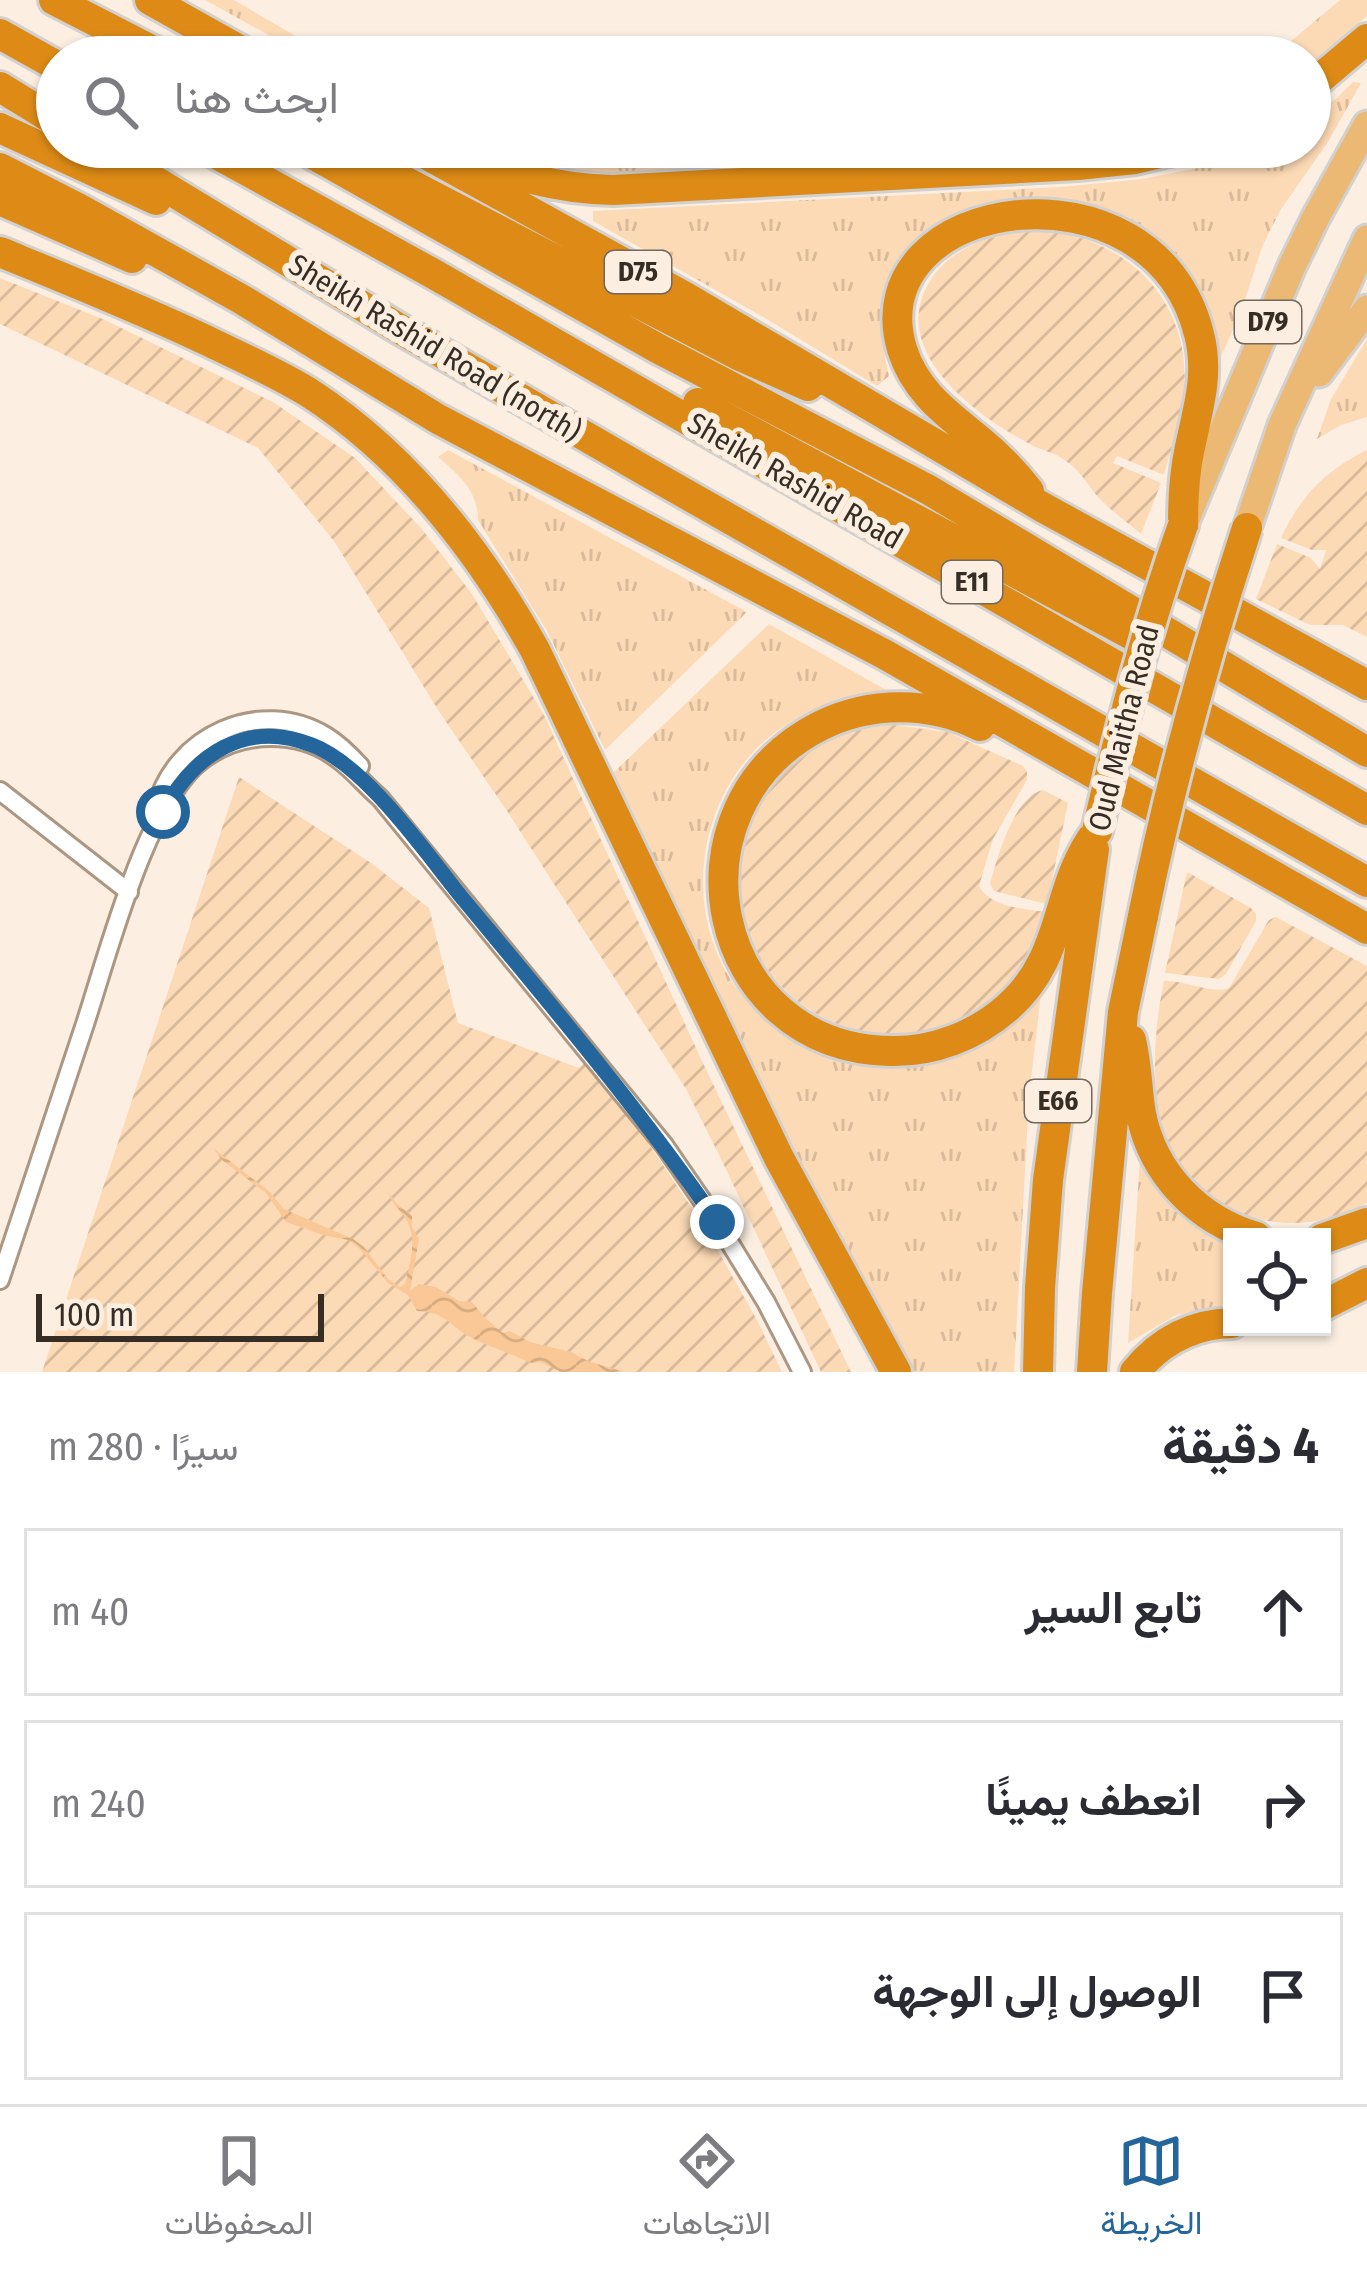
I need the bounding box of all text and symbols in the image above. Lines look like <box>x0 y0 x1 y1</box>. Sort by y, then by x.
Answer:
search box <box>36 36 1331 168</box>
icon: search <box>78 69 144 135</box>
text: ابحث هنا <box>174 71 339 125</box>
street label: Sheikh Rashid Road (north) <box>282 246 588 450</box>
road number: D75 <box>605 251 671 293</box>
road number: D79 <box>1235 301 1301 343</box>
street label: Sheikh Rashid Road <box>681 405 909 557</box>
road number: E11 <box>942 561 1002 603</box>
street label: Oud Maitha Road <box>1081 621 1167 835</box>
route start <box>136 785 190 839</box>
road number: E66 <box>1025 1080 1091 1122</box>
route end <box>690 1195 744 1249</box>
map controls <box>1223 1228 1331 1336</box>
button: locate <box>1223 1228 1331 1336</box>
scale bar <box>36 1288 324 1341</box>
text: 100 m <box>54 1295 134 1335</box>
text: 4 دقيقة <box>1162 1415 1319 1477</box>
text: سيرًا · 280 m <box>48 1424 238 1470</box>
icon: ahead <box>1250 1579 1316 1645</box>
text: تابع السير <box>1025 1581 1202 1635</box>
text: 40 m <box>51 1589 129 1635</box>
icon: right <box>1250 1771 1316 1837</box>
text: انعطف يمينًا <box>985 1773 1202 1827</box>
text: 240 m <box>51 1781 146 1827</box>
icon: arrive <box>1250 1963 1316 2029</box>
text: الوصول إلى الوجهة <box>872 1965 1202 2019</box>
tab: المحفوظات <box>165 2128 313 2252</box>
tab: الاتجاهات <box>643 2128 771 2252</box>
tab: الخريطة <box>1100 2128 1202 2252</box>

